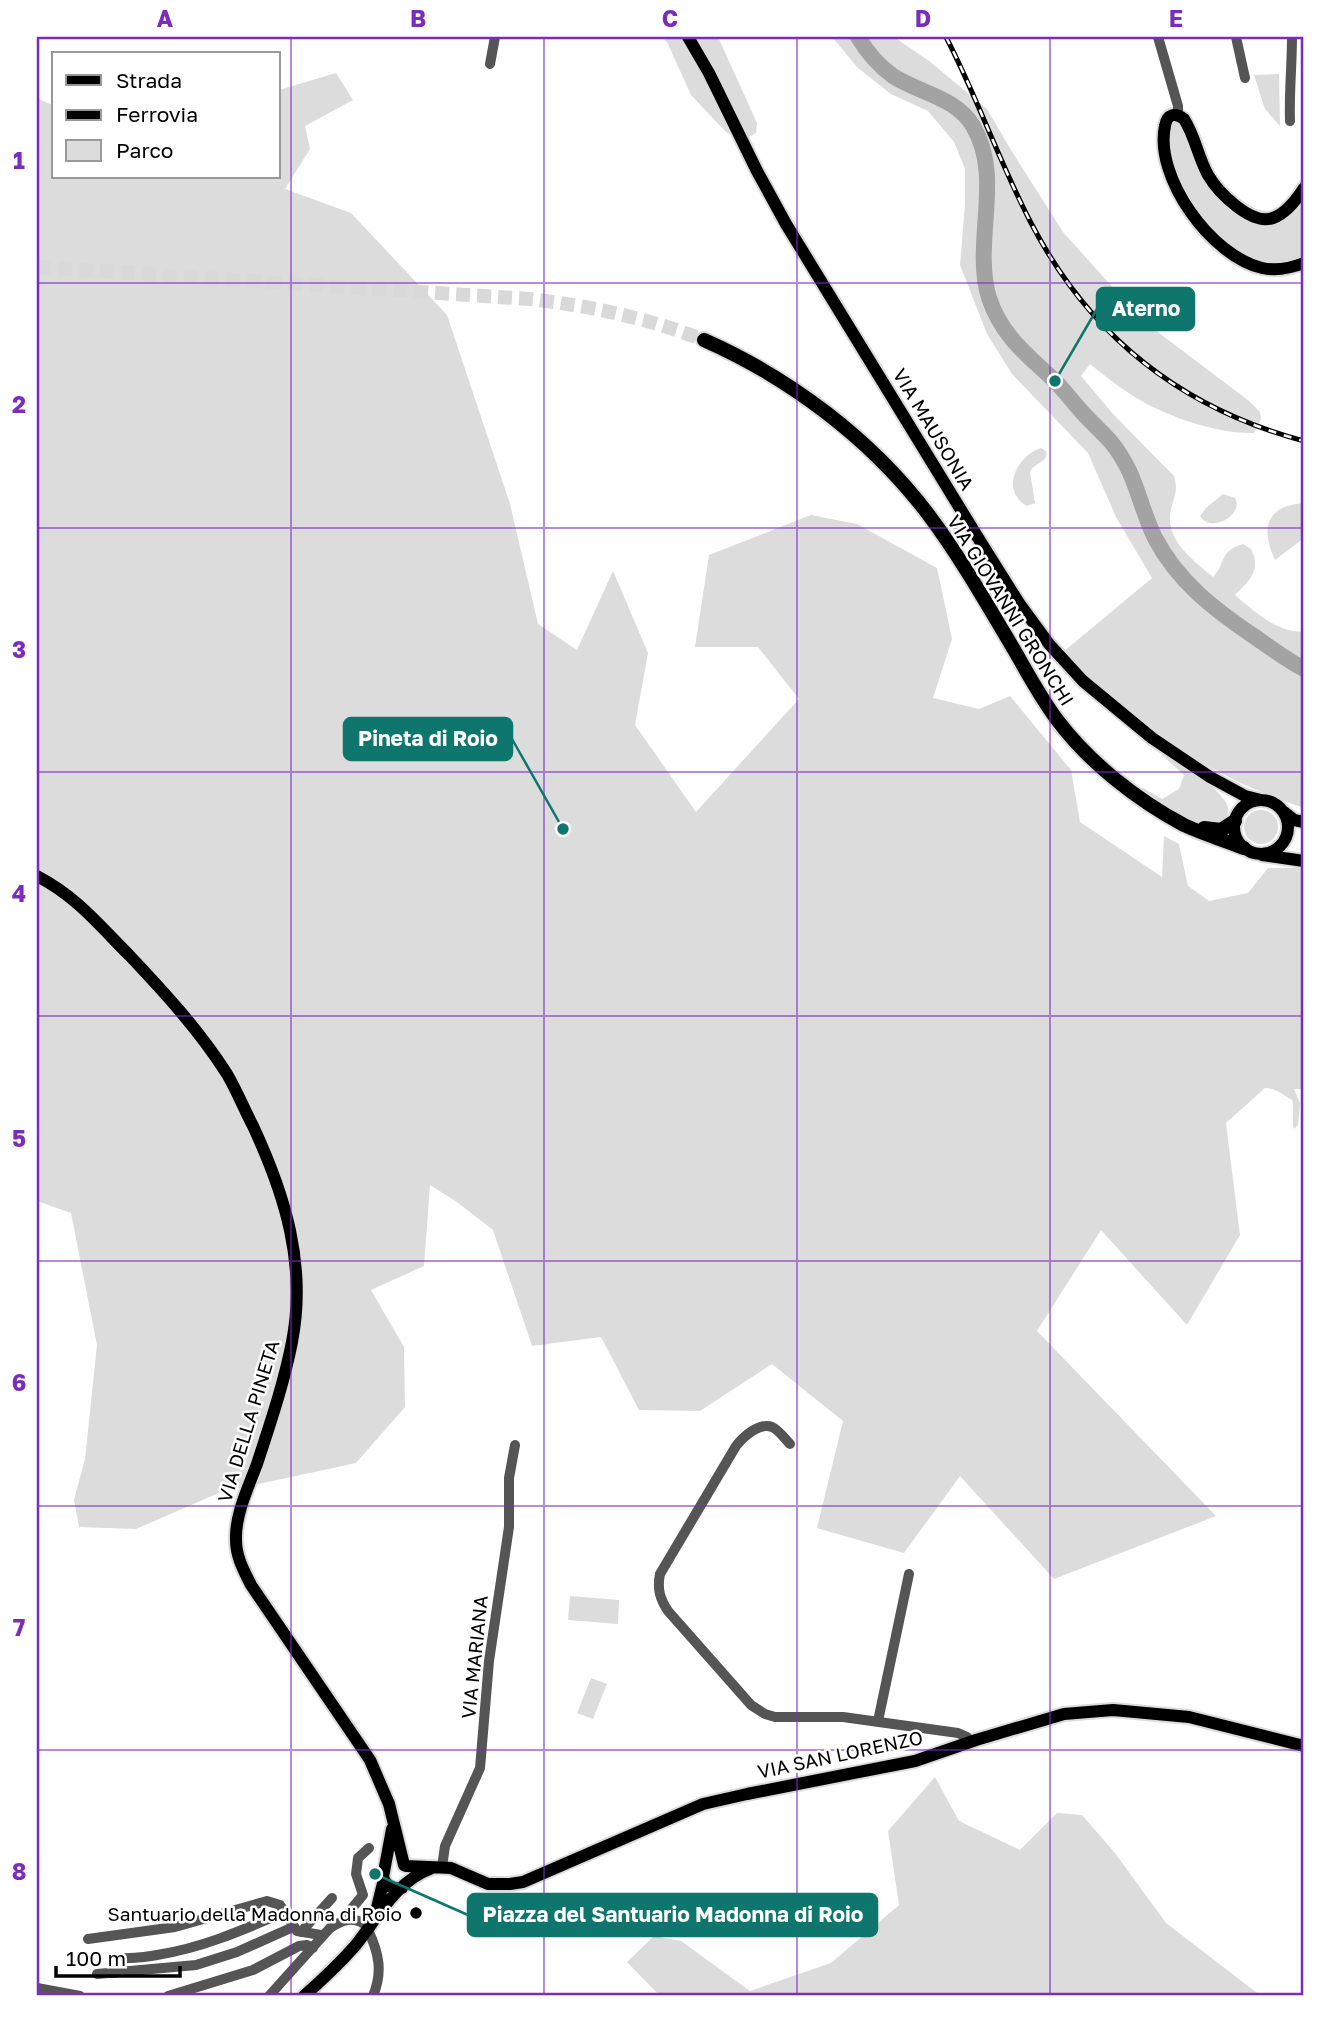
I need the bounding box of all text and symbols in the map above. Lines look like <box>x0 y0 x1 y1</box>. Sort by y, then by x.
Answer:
text: A <box>157 4 174 32</box>
text: B <box>410 4 426 32</box>
text: C <box>662 4 678 32</box>
text: D <box>915 4 931 32</box>
text: E <box>1169 4 1183 32</box>
legend <box>52 52 280 178</box>
text: Strada <box>116 67 182 93</box>
text: Ferrovia <box>116 101 198 127</box>
text: Parco <box>116 137 173 163</box>
text: 1 <box>13 146 25 174</box>
callout: Aterno <box>1097 288 1194 330</box>
text: Aterno <box>1112 295 1180 321</box>
street label: VIA MAUSONIA <box>889 364 980 494</box>
text: 2 <box>12 390 26 418</box>
street label: VIA GIOVANNI GRONCHI <box>943 510 1079 710</box>
text: 3 <box>12 635 26 663</box>
callout: Pineta di Roio <box>344 718 512 760</box>
text: Pineta di Roio <box>358 725 498 751</box>
text: 4 <box>12 879 26 907</box>
text: 5 <box>12 1124 26 1152</box>
street label: VIA DELLA PINETA <box>212 1337 284 1505</box>
text: 6 <box>12 1368 26 1396</box>
street label: VIA MARIANA <box>456 1594 492 1720</box>
text: 7 <box>13 1613 25 1641</box>
street label: VIA SAN LORENZO <box>755 1725 925 1783</box>
text: 8 <box>12 1857 26 1885</box>
callout: Piazza del Santuario Madonna di Roio <box>468 1894 877 1936</box>
text: Piazza del Santuario Madonna di Roio <box>483 1901 863 1927</box>
place label: Santuario della Madonna di Roio <box>108 1902 402 1925</box>
marker: Santuario della Madonna di Roio <box>408 1905 424 1921</box>
scale bar <box>56 1935 180 1979</box>
text: 100 m <box>66 1945 126 1971</box>

